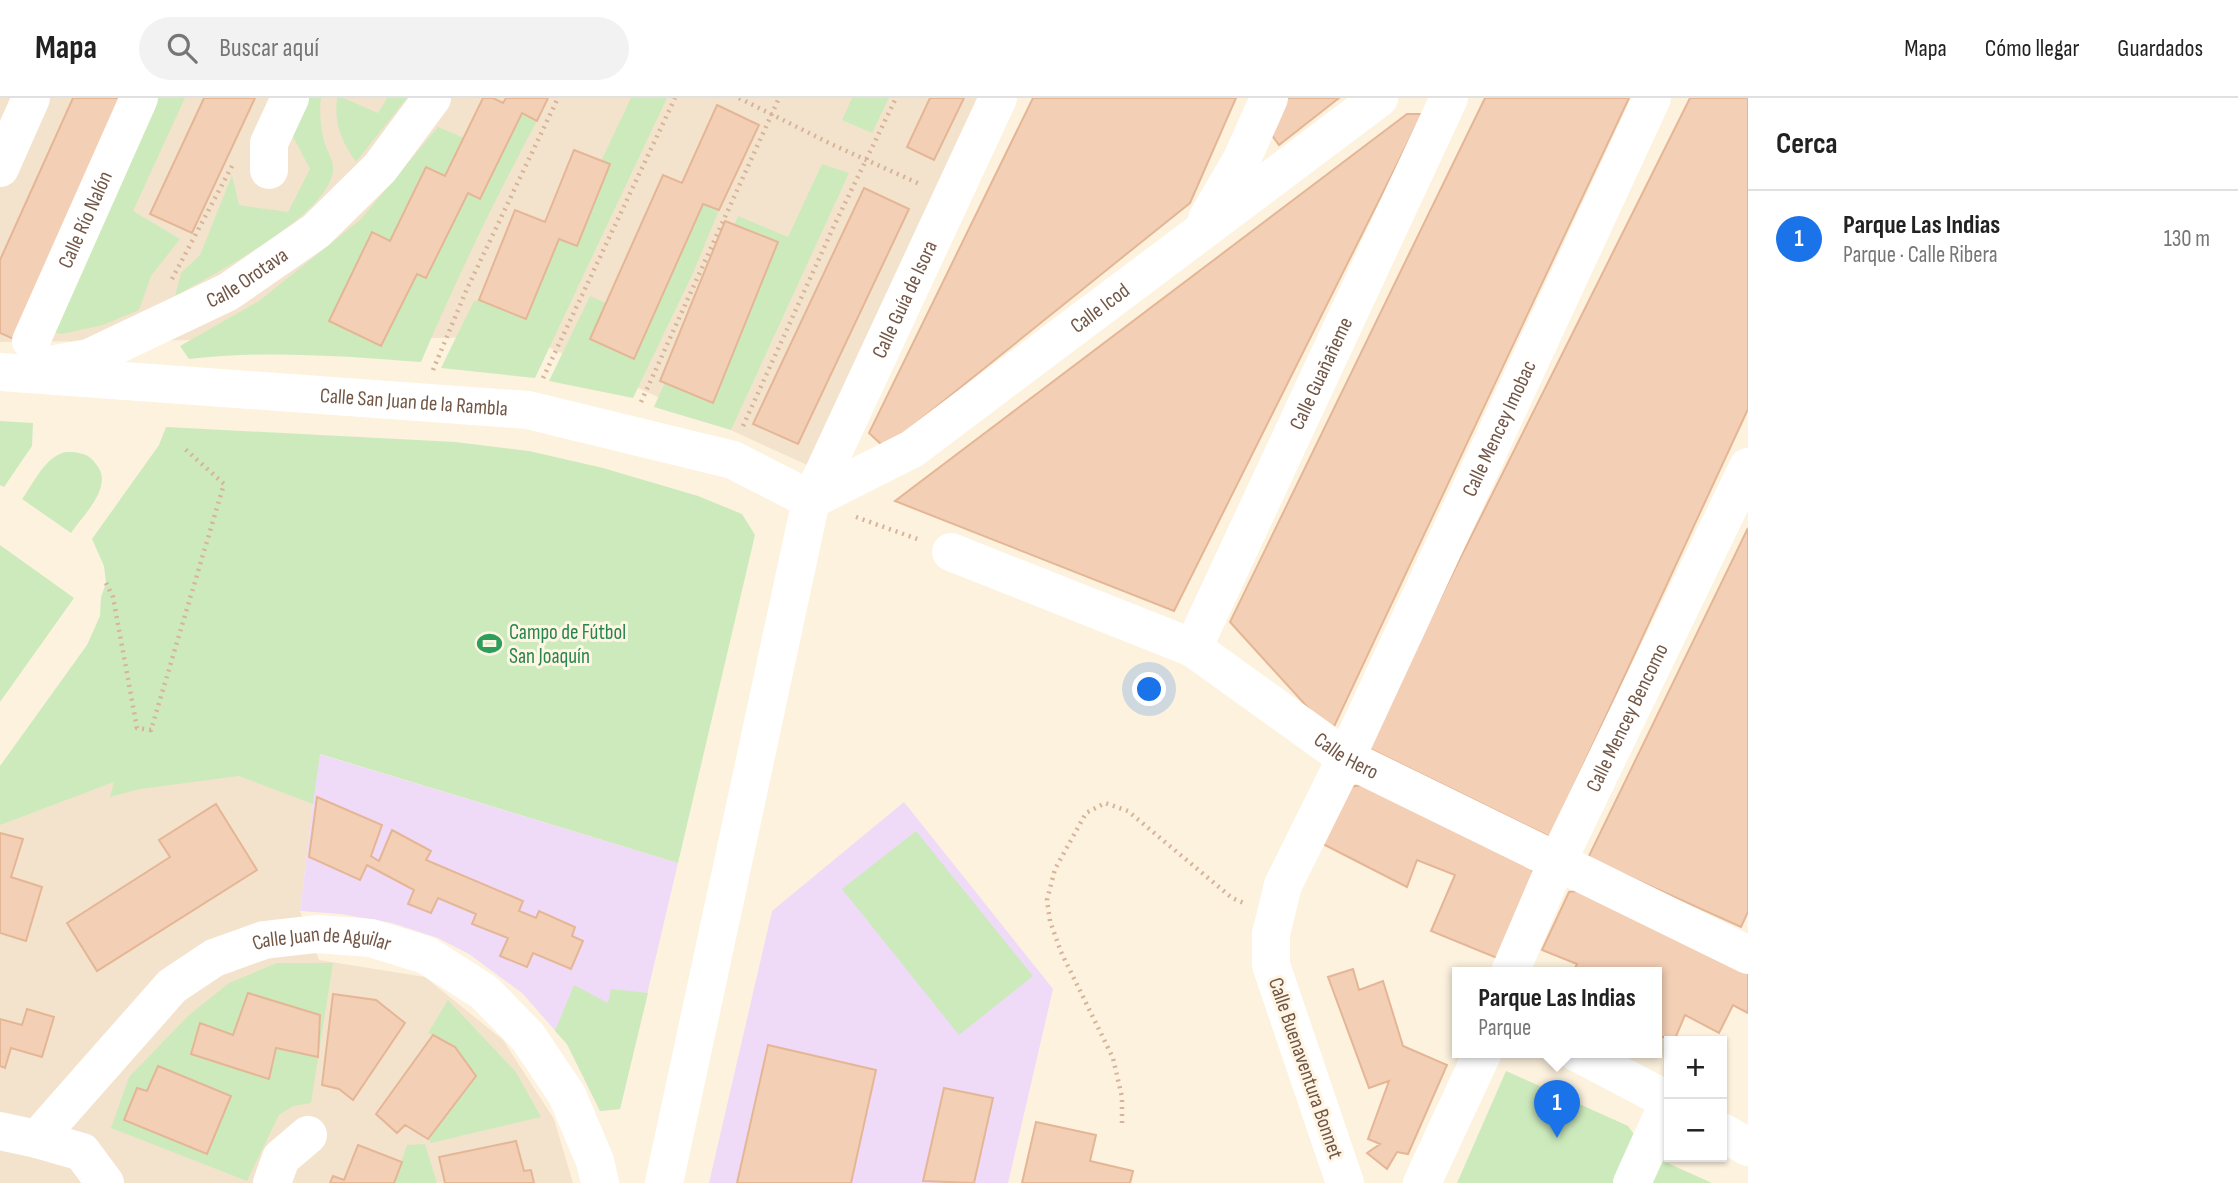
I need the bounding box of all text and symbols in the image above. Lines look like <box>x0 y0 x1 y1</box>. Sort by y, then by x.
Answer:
search box <box>139 17 629 80</box>
text: Mapa <box>35 28 97 68</box>
icon: search <box>163 29 201 67</box>
text: Buscar aquí <box>219 33 319 64</box>
text: Mapa <box>1904 34 1947 63</box>
text: Cómo llegar <box>1985 34 2079 63</box>
text: Guardados <box>2117 34 2203 63</box>
text: Cerca <box>1776 126 1838 162</box>
street label: Calle Río Nalón <box>53 167 118 272</box>
text: Parque Las Indias <box>1843 210 2000 241</box>
text: 1 <box>1794 225 1804 253</box>
text: 130 m <box>2164 225 2210 253</box>
street label: Calle Guía de Isora <box>867 237 943 362</box>
text: Parque · Calle Ribera <box>1843 241 1998 269</box>
street label: Calle Orotava <box>202 242 293 313</box>
street label: Calle Icod <box>1066 278 1135 339</box>
street label: Calle Guañañeme <box>1284 313 1358 434</box>
street label: Calle Mencey Imobac <box>1457 356 1542 500</box>
street label: Calle San Juan de la Rambla <box>319 383 509 422</box>
place label: Campo de Fútbol San Joaquín <box>509 620 626 669</box>
sports icon: Campo de Fútbol San Joaquín <box>475 630 503 658</box>
street label: Calle Mencey Bencomo <box>1581 640 1674 796</box>
your location <box>1132 672 1166 706</box>
street label: Calle Hero <box>1309 727 1382 785</box>
street label: Calle Juan de Aguilar <box>249 922 394 957</box>
popup <box>1452 967 1662 1058</box>
street label: Calle Buenaventura Bonnet <box>1263 974 1348 1162</box>
text: Parque Las Indias <box>1478 983 1636 1014</box>
text: Parque <box>1478 1014 1531 1042</box>
map controls <box>1664 1036 1727 1162</box>
button: + <box>1664 1036 1727 1099</box>
pin: 1 <box>1534 1080 1580 1138</box>
button: − <box>1664 1099 1727 1162</box>

